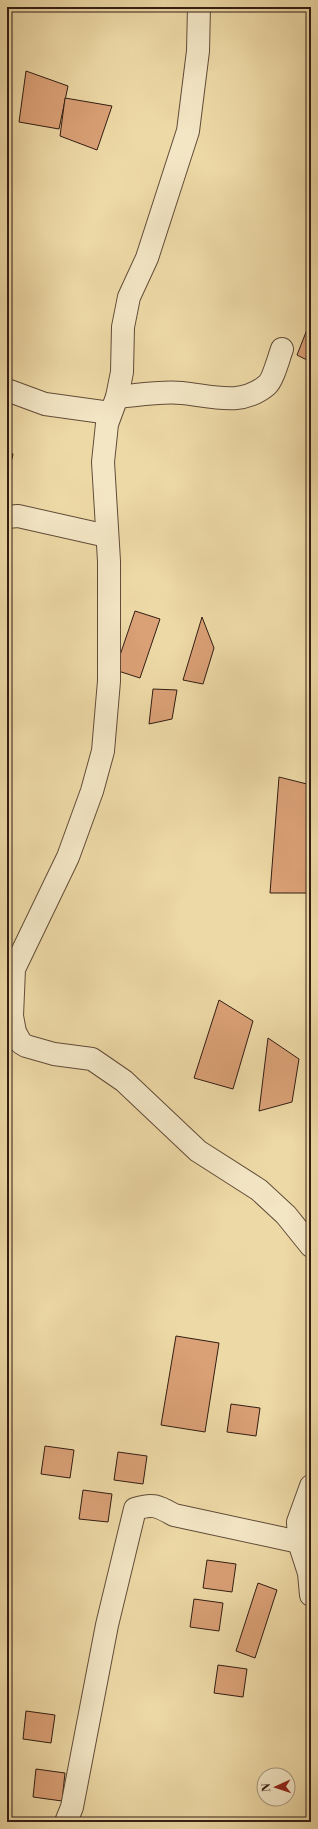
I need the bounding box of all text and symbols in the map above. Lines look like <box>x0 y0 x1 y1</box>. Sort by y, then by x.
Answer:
north arrow <box>256 1767 296 1807</box>
text: N <box>260 1782 274 1792</box>

